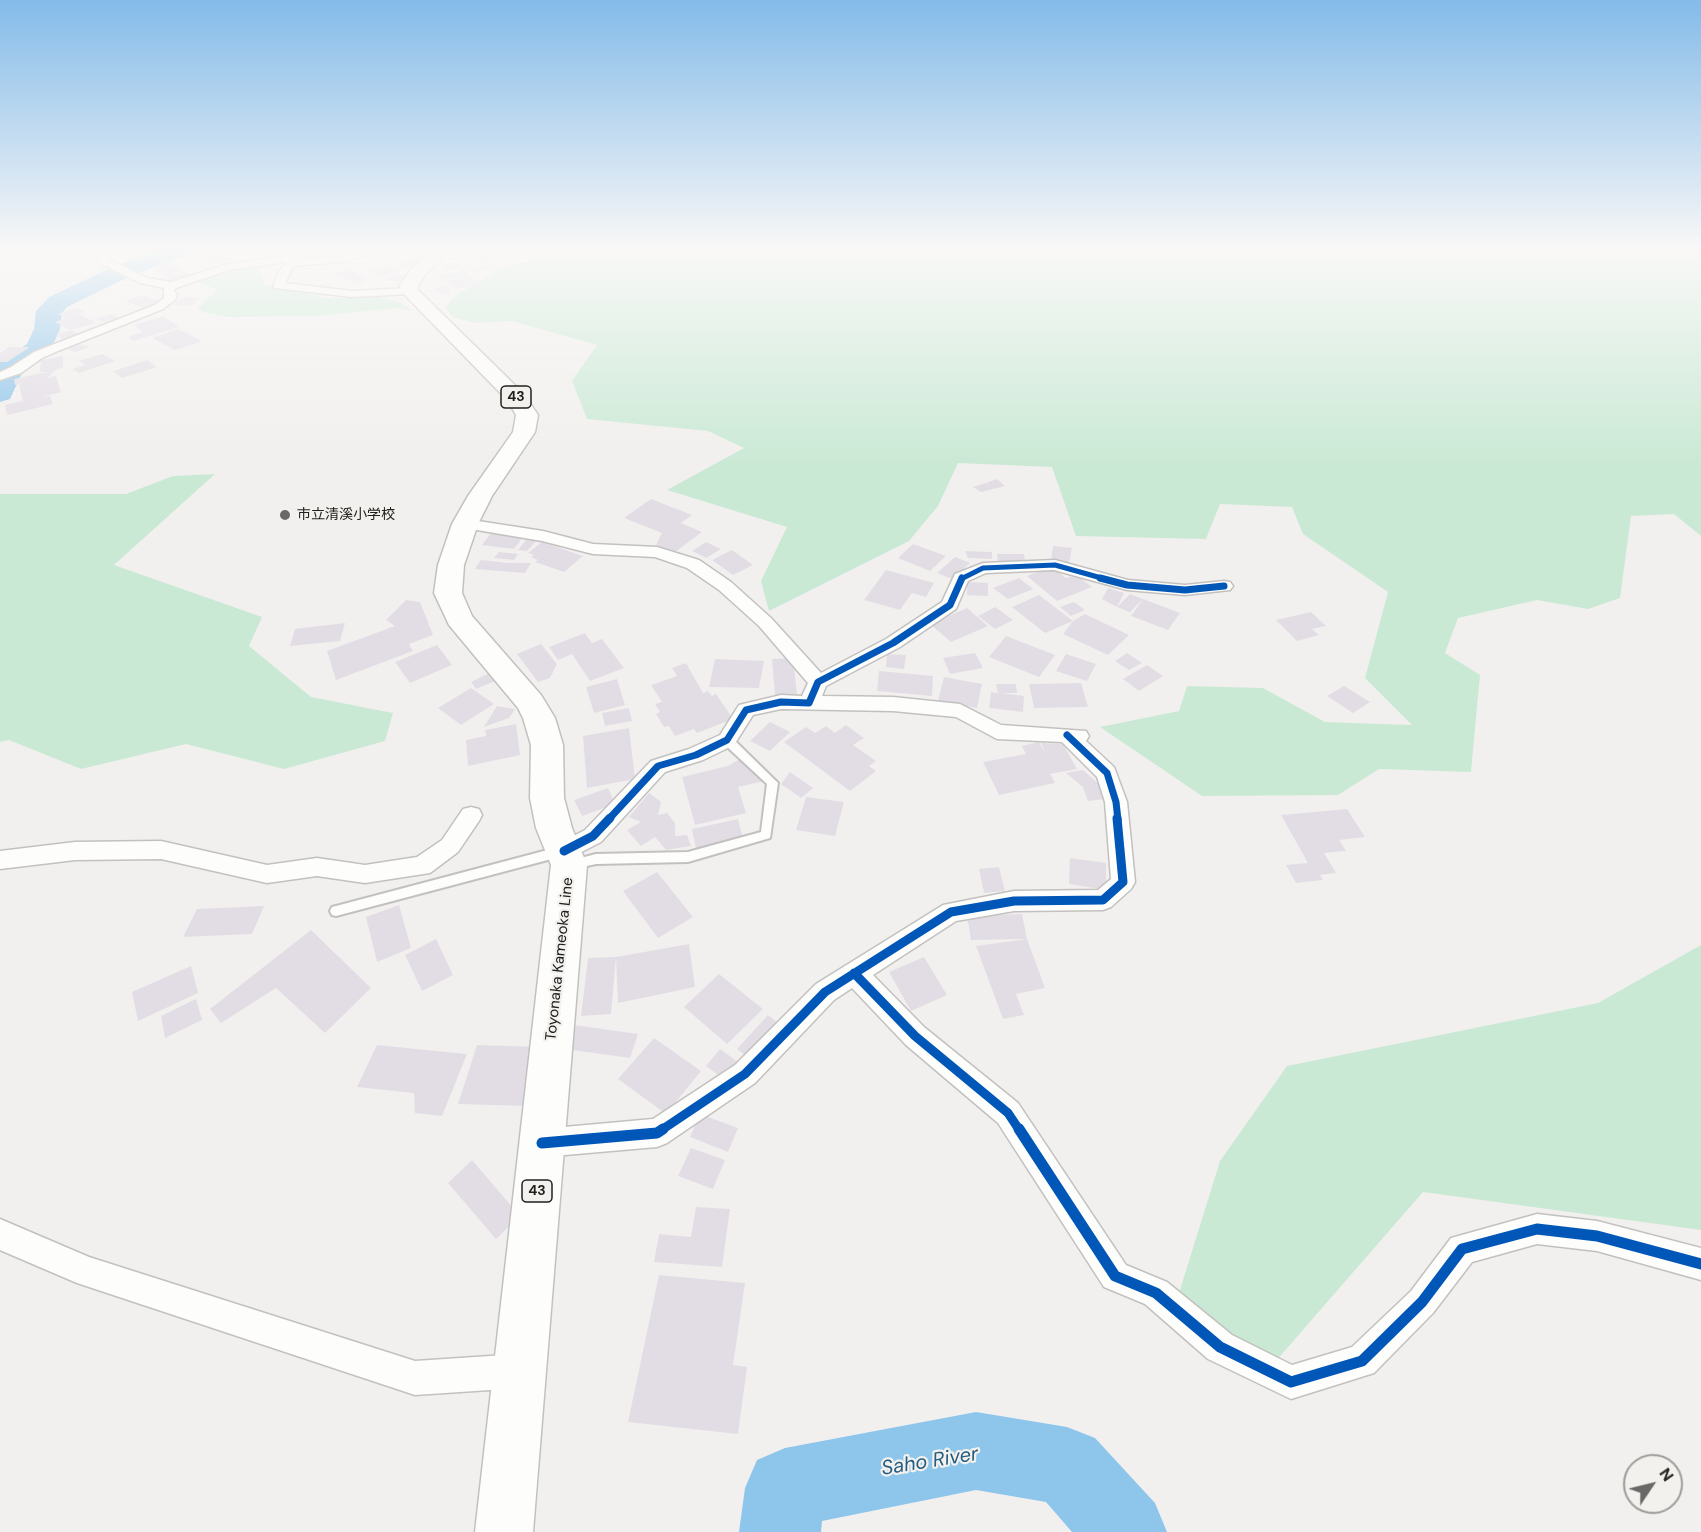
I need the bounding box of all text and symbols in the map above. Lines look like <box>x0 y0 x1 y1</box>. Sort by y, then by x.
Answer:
road number: 43 <box>501 386 531 408</box>
place label: 市立清溪小学校 <box>297 507 395 523</box>
marker: 市立清溪小学校 <box>278 508 292 522</box>
street label: Toyonaka Kameoka Line <box>542 877 578 1041</box>
road number: 43 <box>522 1180 552 1202</box>
water label: Saho River <box>880 1442 980 1482</box>
north arrow <box>1623 1454 1683 1514</box>
text: N <box>1655 1464 1678 1485</box>

